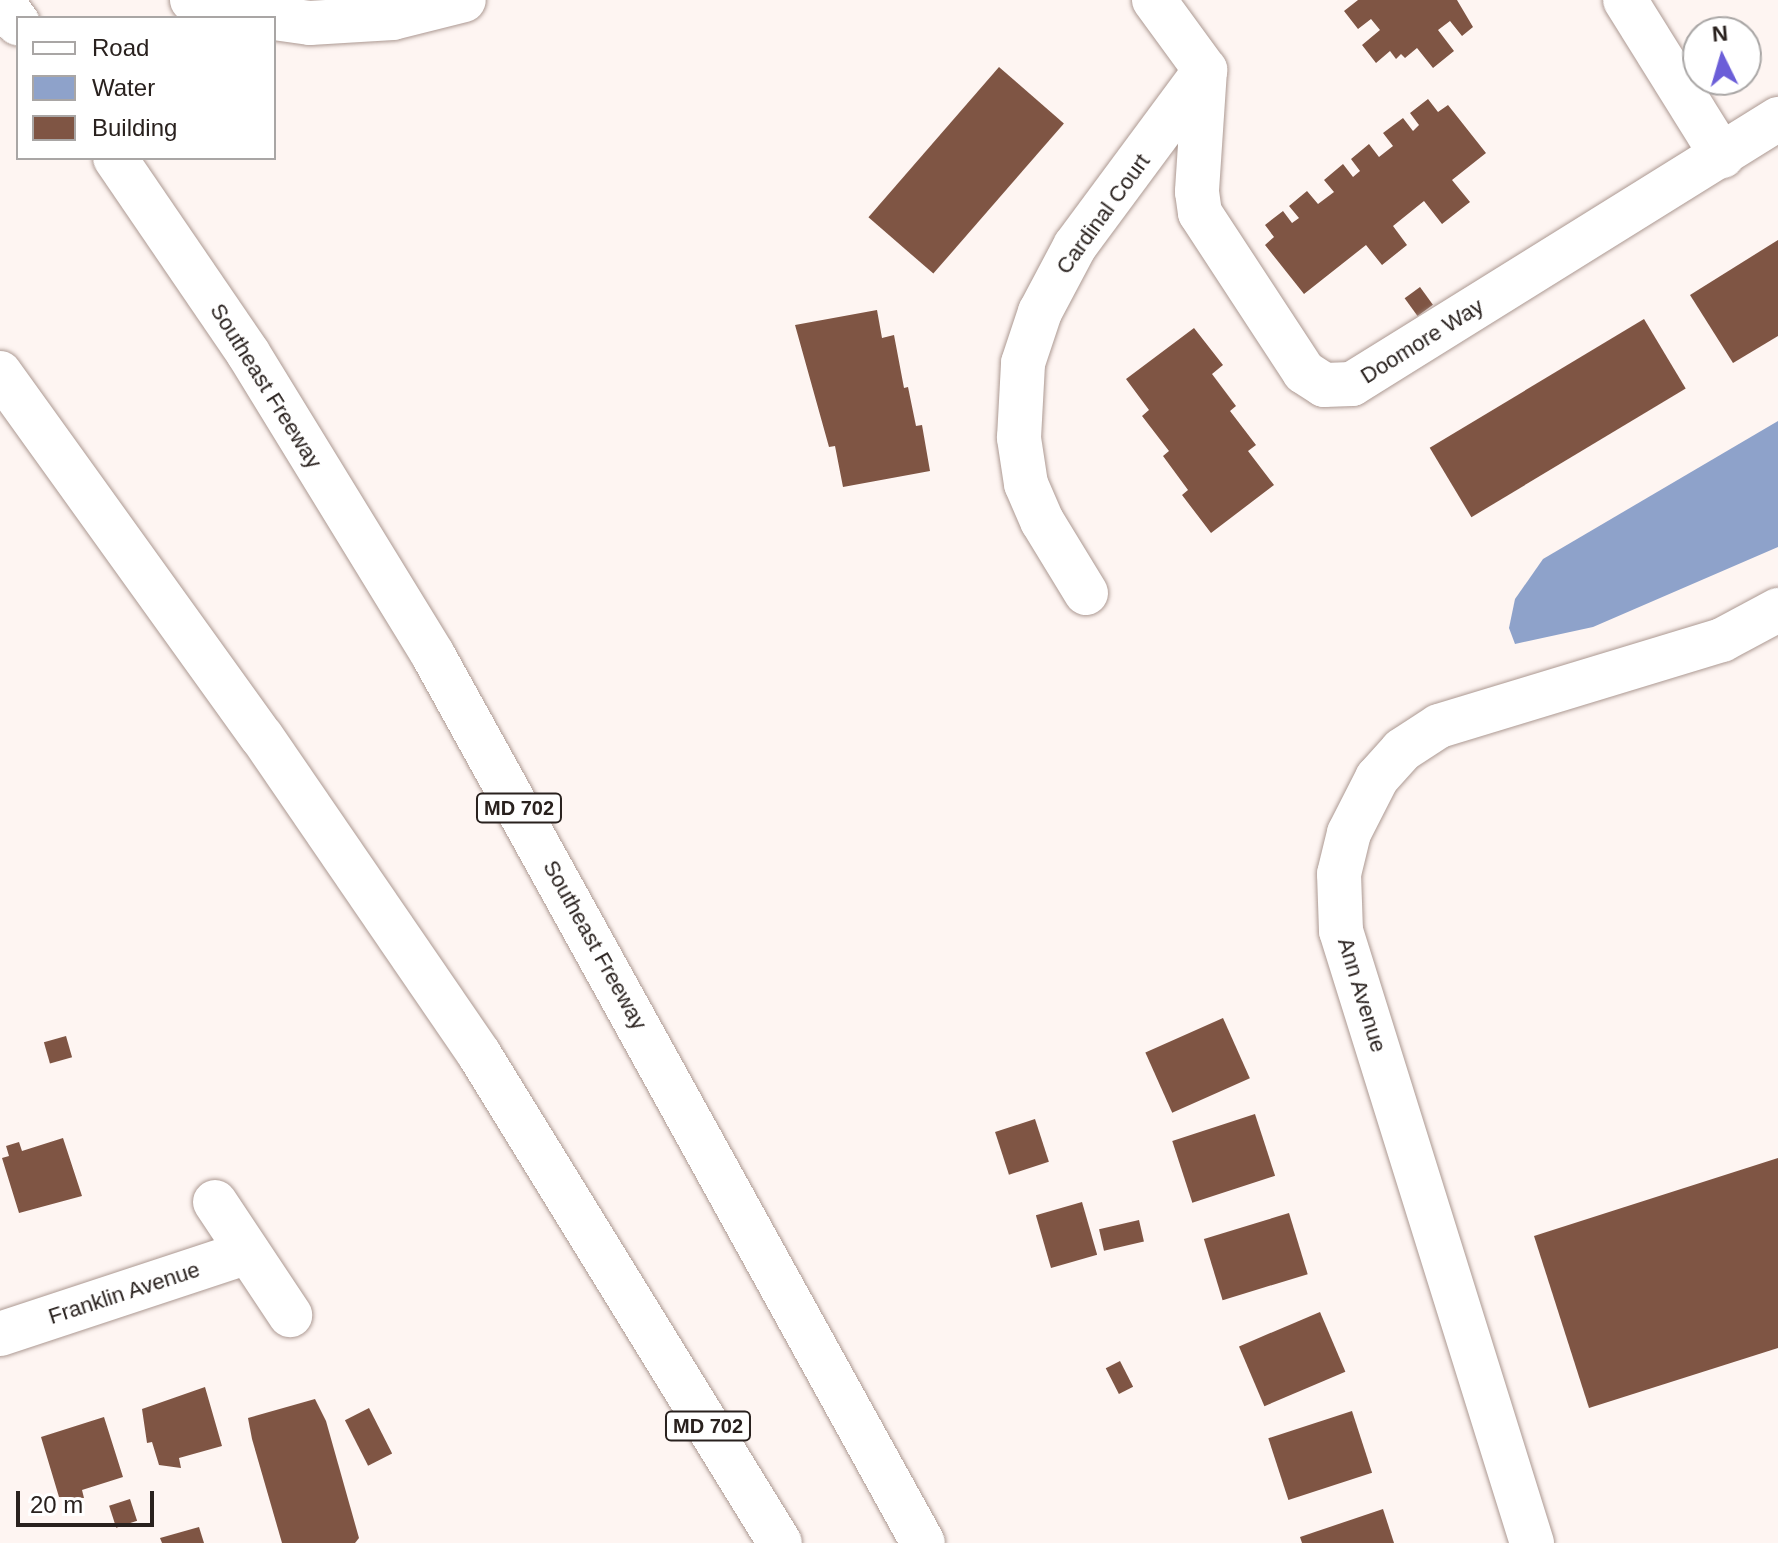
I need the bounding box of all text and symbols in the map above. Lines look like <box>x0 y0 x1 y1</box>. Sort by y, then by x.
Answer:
legend <box>16 16 276 160</box>
north arrow <box>1682 16 1762 96</box>
text: N <box>1711 20 1729 47</box>
text: Road <box>92 34 149 61</box>
text: Water <box>92 74 155 101</box>
text: Building <box>92 114 177 141</box>
street label: Cardinal Court <box>1051 149 1155 279</box>
street label: Doomore Way <box>1356 293 1488 389</box>
street label: Southeast Freeway <box>205 299 327 473</box>
road number: MD 702 <box>475 792 563 824</box>
street label: Southeast Freeway <box>538 856 652 1034</box>
street label: Ann Avenue <box>1332 934 1392 1056</box>
street label: Franklin Avenue <box>45 1256 203 1330</box>
road number: MD 702 <box>664 1410 752 1442</box>
scale bar <box>20 1475 158 1525</box>
text: 20 m <box>30 1491 83 1518</box>

